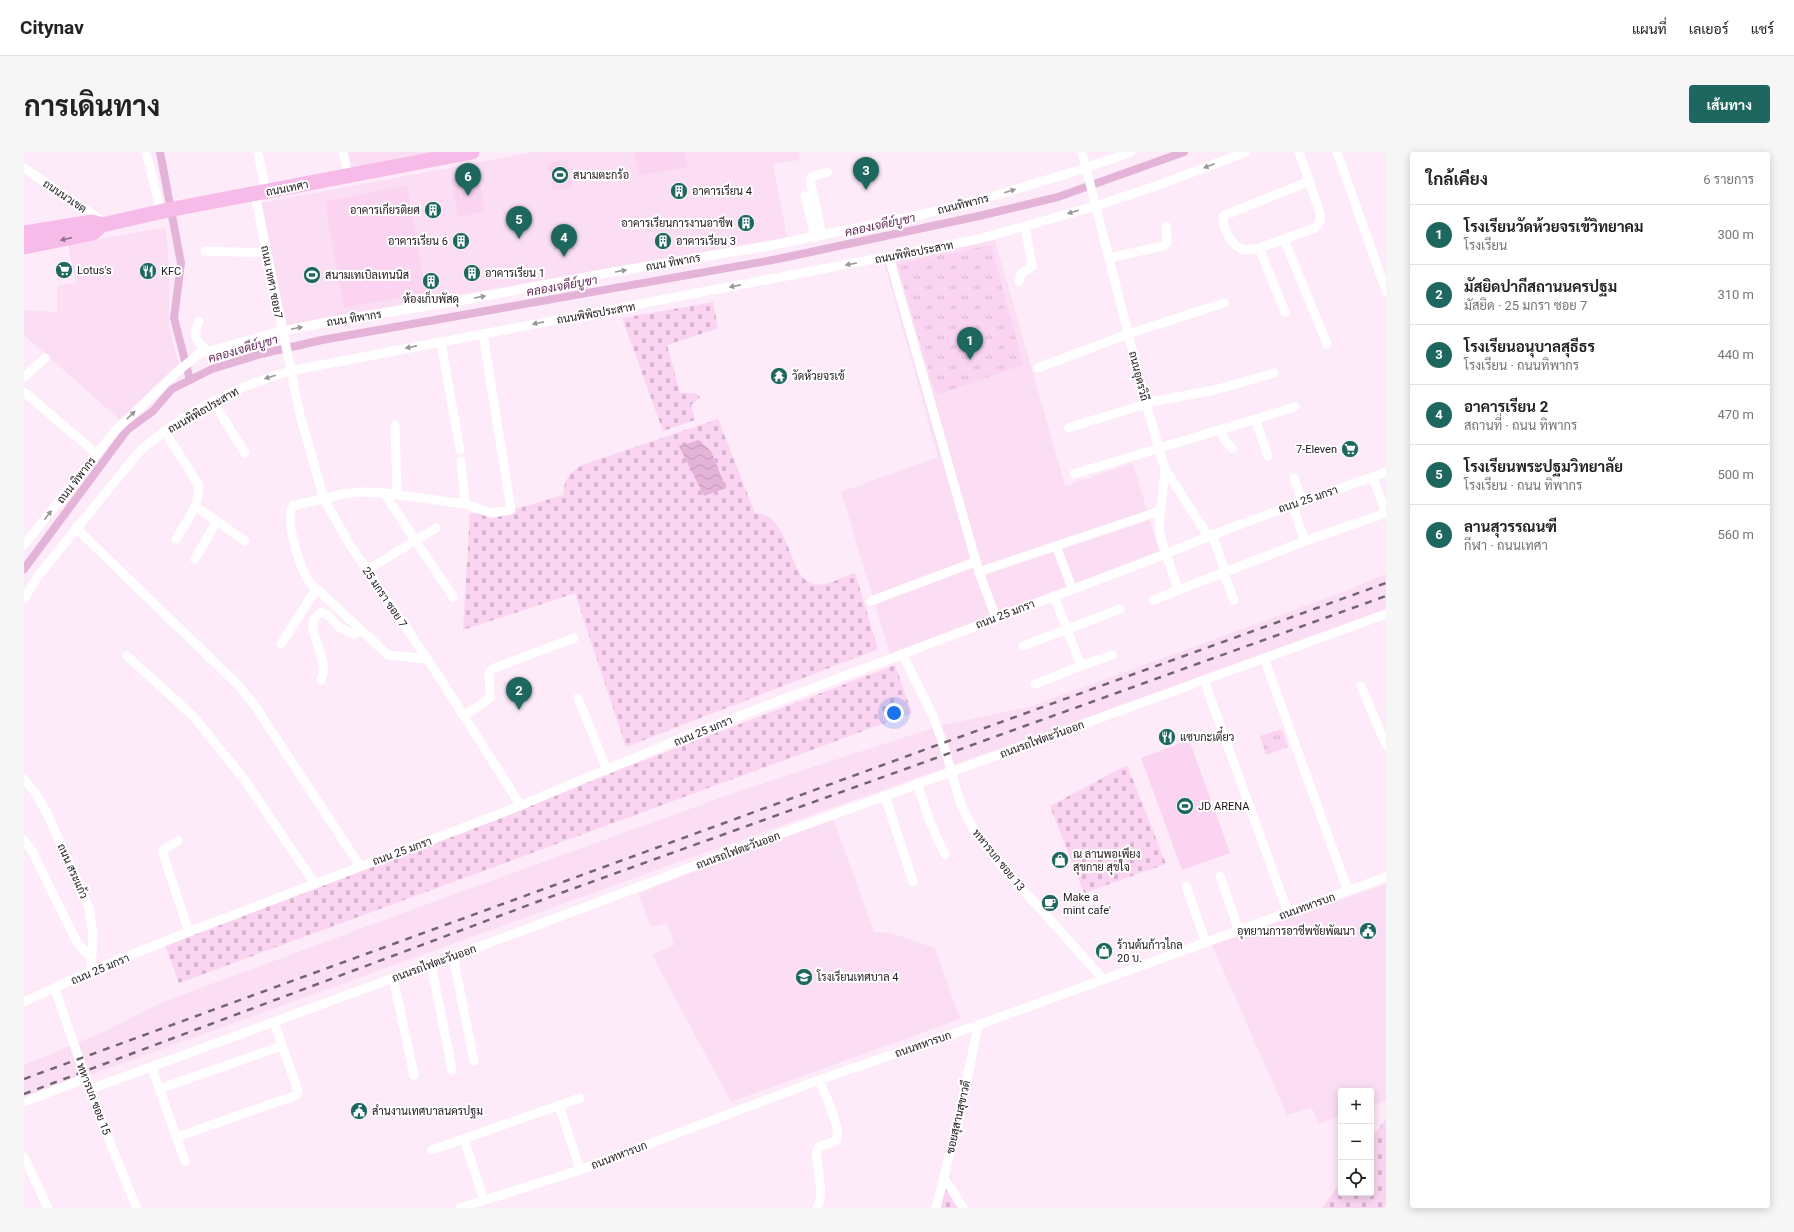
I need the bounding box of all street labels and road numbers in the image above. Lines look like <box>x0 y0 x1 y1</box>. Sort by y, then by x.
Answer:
street label: ถนนนวเขต <box>40 177 89 216</box>
street label: ถนนเทศา <box>265 178 309 199</box>
street label: ถนนทิพากร <box>936 192 990 217</box>
street label: ถนนพิพิธประสาท <box>874 239 954 266</box>
street label: ถนน เทศา ซอย7 <box>258 244 285 320</box>
street label: ถนน ทิพากร <box>645 251 701 274</box>
street label: ถนนพิพิธประสาท <box>556 300 636 327</box>
street label: ถนน ทิพากร <box>326 308 382 329</box>
street label: ถนนอุดรวิถี <box>1124 349 1153 403</box>
street label: ถนนพิพิธประสาท <box>166 385 241 436</box>
street label: ถนน ทิพากร <box>54 455 99 506</box>
street label: ถนน 25 มกรา <box>1277 483 1340 516</box>
street label: 25 มกรา ซอย 7 <box>360 565 410 630</box>
street label: ถนน 25 มกรา <box>974 597 1036 632</box>
street label: ถนน 25 มกรา <box>672 714 734 749</box>
street label: ถนนรถไฟตะวันออก <box>998 716 1086 761</box>
street label: ถนนรถไฟตะวันออก <box>694 827 782 872</box>
street label: ทหารบก ซอย 13 <box>970 827 1027 894</box>
street label: ถนน 25 มกรา <box>371 835 434 868</box>
street label: ถนน สระแก้ว <box>55 841 91 901</box>
street label: ถนนทหารบก <box>1277 890 1337 923</box>
street label: ถนนรถไฟตะวันออก <box>390 940 478 985</box>
street label: ถนน 25 มกรา <box>69 951 131 988</box>
street label: ถนนทหารบก <box>893 1029 953 1060</box>
street label: ทหารบก ซอย 15 <box>74 1062 113 1137</box>
street label: ซอยสุสานสุขาวดี <box>942 1079 975 1156</box>
street label: ถนนทหารบก <box>589 1139 649 1172</box>

